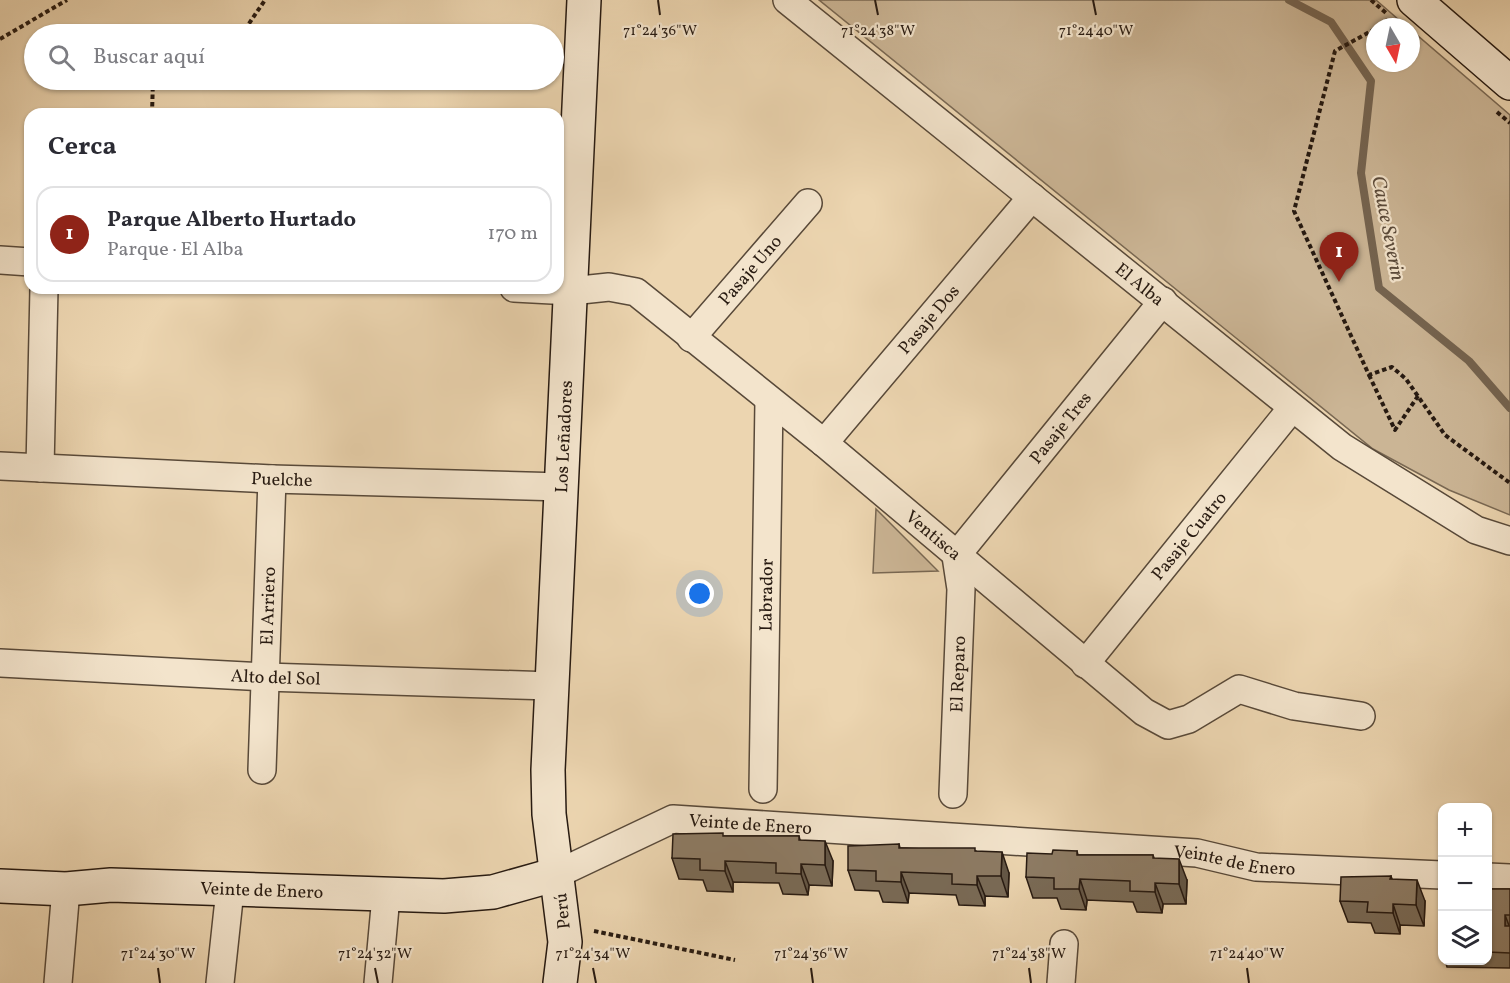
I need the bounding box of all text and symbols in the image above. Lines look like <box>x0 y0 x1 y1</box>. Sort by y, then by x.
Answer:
north arrow <box>1366 18 1420 72</box>
text: 71°24'36"W <box>623 21 697 42</box>
text: 71°24'38"W <box>841 21 915 42</box>
text: 71°24'40"W <box>1059 21 1133 42</box>
search box <box>24 24 564 90</box>
icon: search <box>45 41 78 74</box>
text: Buscar aquí <box>93 42 205 73</box>
text: Cerca <box>48 129 117 165</box>
water label: Cauce Severin <box>1363 174 1411 283</box>
text: Parque Alberto Hurtado <box>107 205 356 236</box>
text: 1 <box>65 220 74 248</box>
text: 170 m <box>488 220 538 248</box>
street label: Pasaje Uno <box>714 230 789 312</box>
pin: 1 <box>1320 232 1358 282</box>
text: Parque · El Alba <box>107 236 244 264</box>
street label: El Alba <box>1109 258 1169 313</box>
street label: Pasaje Dos <box>893 280 966 360</box>
street label: Los Leñadores <box>550 380 580 494</box>
street label: Pasaje Tres <box>1024 387 1098 470</box>
street label: Puelche <box>250 467 313 494</box>
street label: Pasaje Cuatro <box>1146 487 1233 586</box>
street label: Ventisca <box>899 505 966 567</box>
street label: Labrador <box>754 558 781 632</box>
street label: El Arriero <box>255 566 283 646</box>
your location <box>685 579 714 608</box>
street label: El Reparo <box>945 635 973 713</box>
street label: Alto del Sol <box>230 664 321 693</box>
map controls <box>1438 803 1492 965</box>
button: + <box>1438 803 1492 857</box>
street label: Veinte de Enero <box>688 809 813 842</box>
street label: Veinte de Enero <box>1173 841 1296 883</box>
button: − <box>1438 857 1492 911</box>
street label: Veinte de Enero <box>200 877 324 906</box>
street label: Perú <box>549 891 578 930</box>
button: layers <box>1438 911 1492 965</box>
text: 71°24'30"W <box>121 944 195 965</box>
text: 71°24'32"W <box>338 944 412 965</box>
text: 71°24'34"W <box>556 944 630 965</box>
text: 71°24'36"W <box>774 944 848 965</box>
text: 71°24'38"W <box>992 944 1066 965</box>
text: 71°24'40"W <box>1210 944 1284 965</box>

